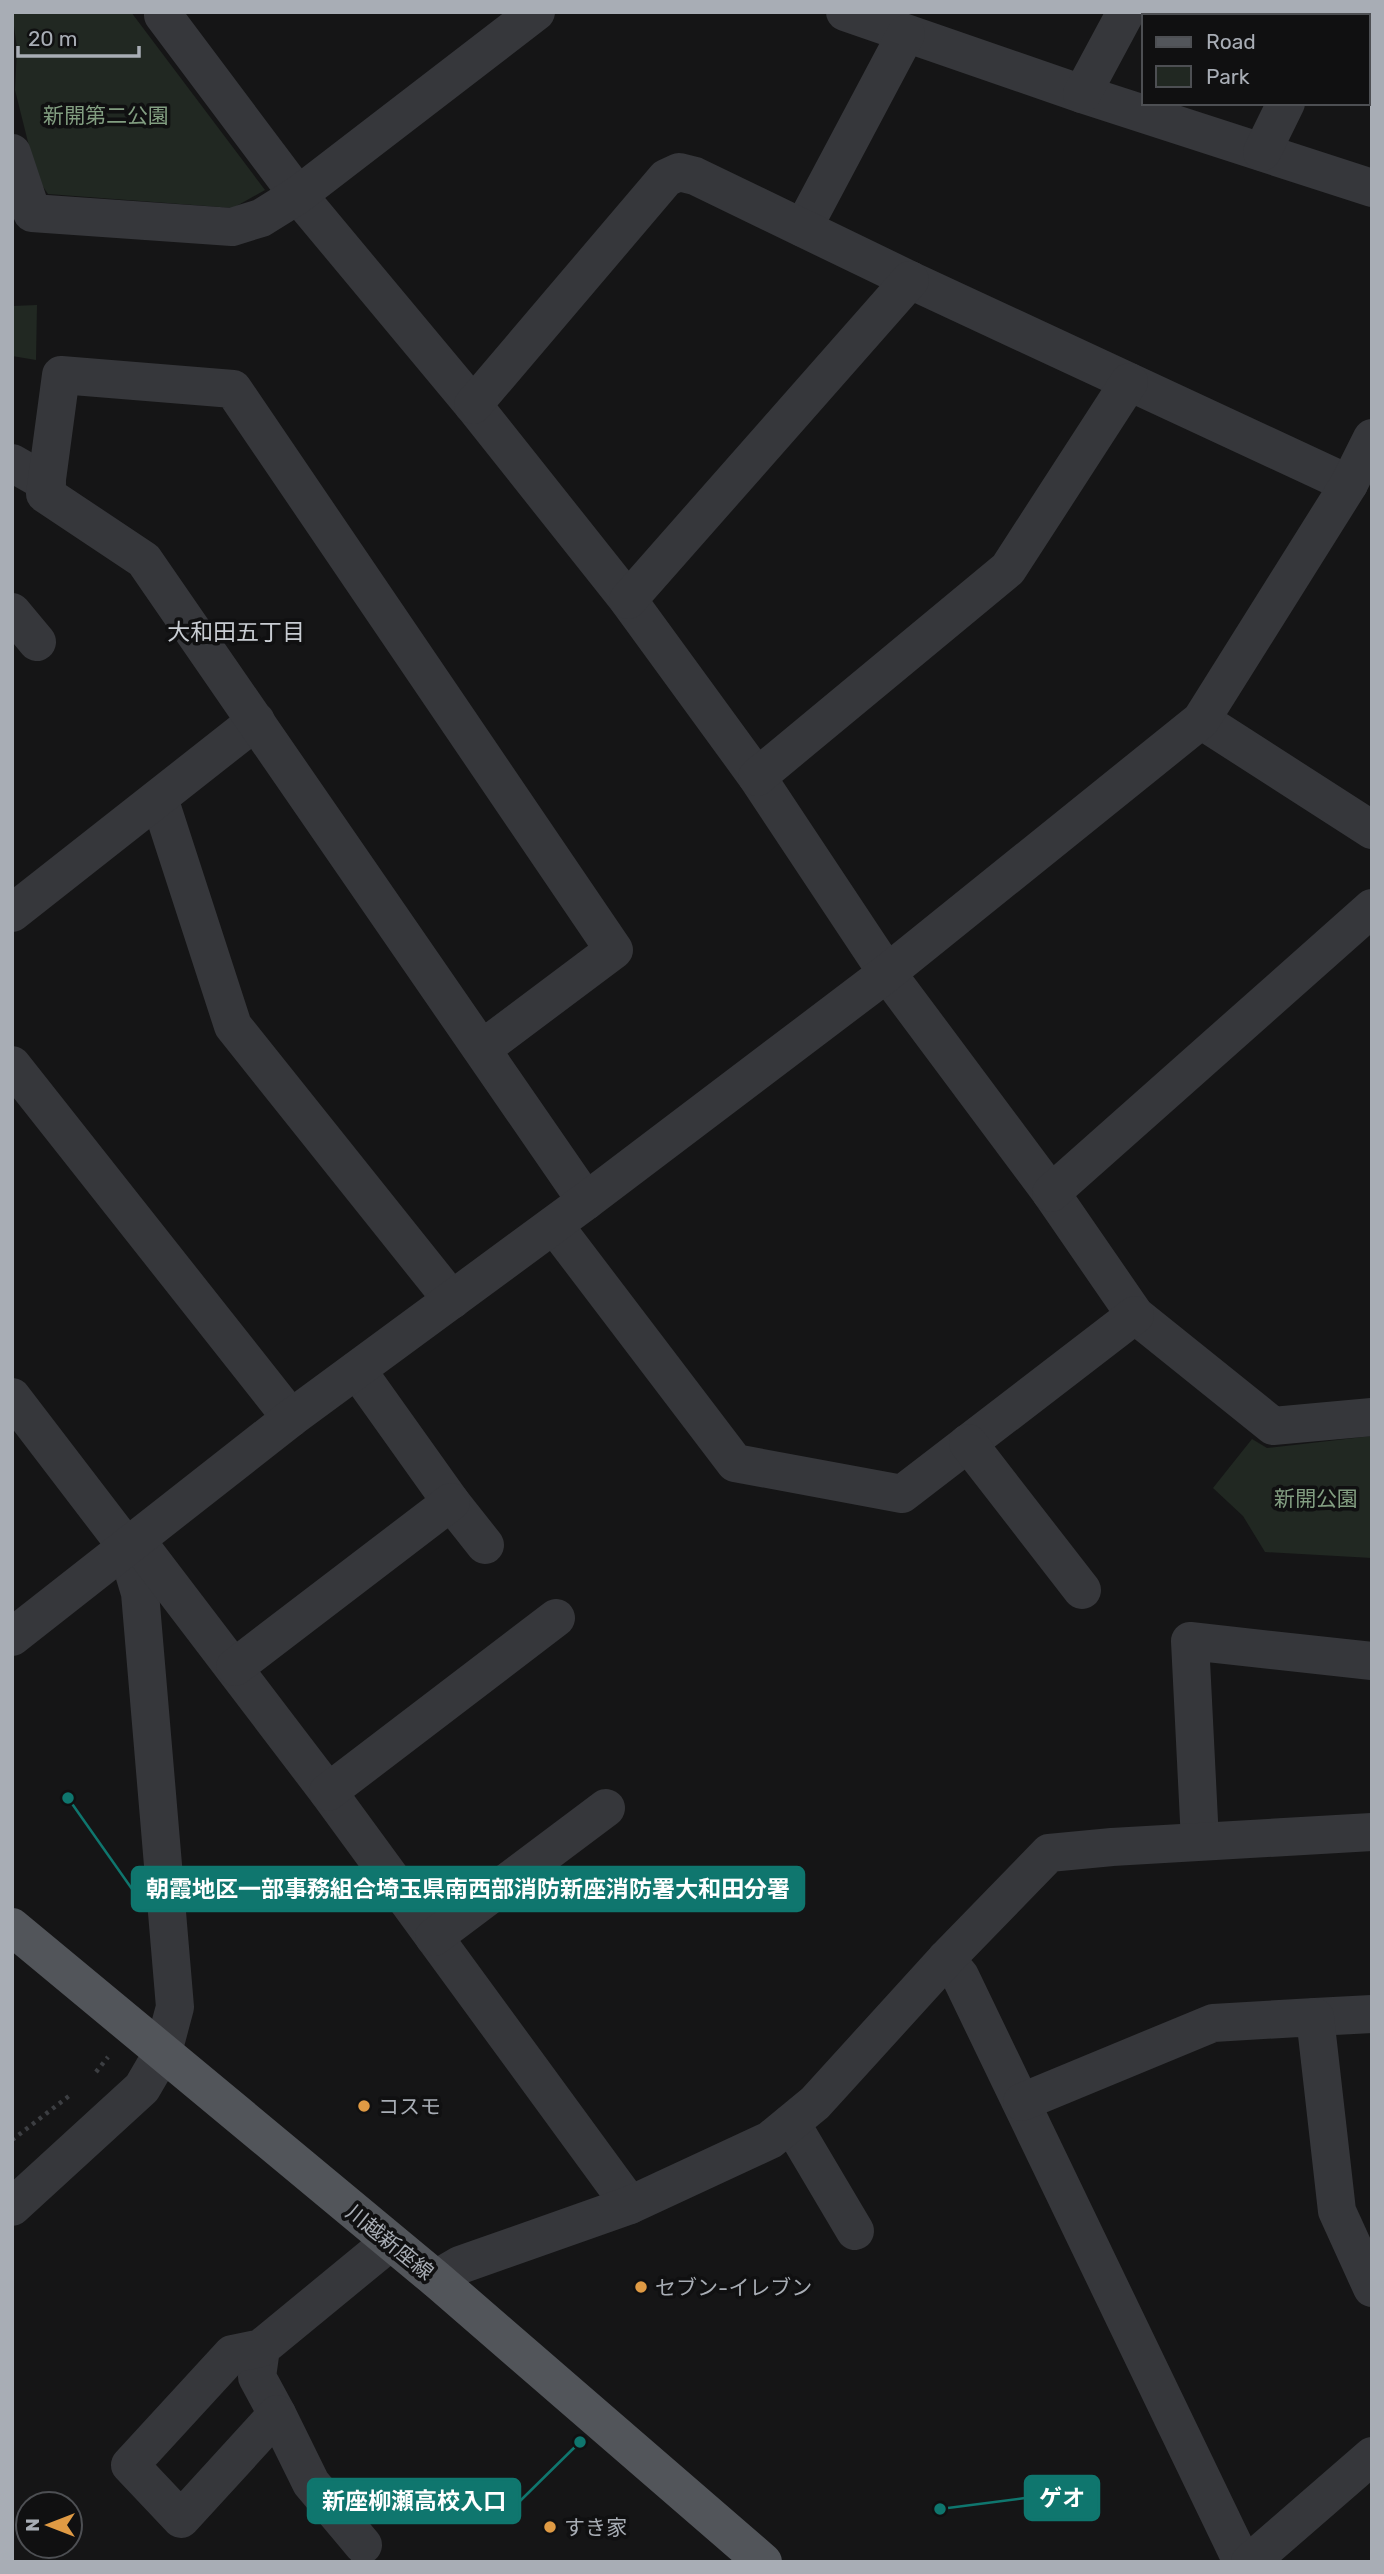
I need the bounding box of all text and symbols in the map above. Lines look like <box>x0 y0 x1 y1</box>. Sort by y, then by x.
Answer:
scale bar <box>18 14 138 58</box>
legend <box>1142 14 1370 105</box>
text: 20 m <box>28 26 77 51</box>
text: Road <box>1206 29 1256 54</box>
text: Park <box>1206 64 1250 89</box>
park label: 新開第二公園 <box>43 103 169 128</box>
district label: 大和田五丁目 <box>167 618 305 646</box>
park label: 新開公園 <box>1274 1486 1358 1511</box>
callout: 朝霞地区一部事務組合埼玉県南西部消防新座消防署大和田分署 <box>132 1867 804 1911</box>
text: 朝霞地区一部事務組合埼玉県南西部消防新座消防署大和田分署 <box>146 1875 790 1903</box>
place label: コスモ <box>378 2094 441 2119</box>
marker: コスモ <box>356 2098 372 2114</box>
street label: 川越新座線 <box>341 2199 439 2285</box>
place label: セブン-イレブン <box>655 2275 812 2300</box>
marker: セブン-イレブン <box>633 2279 649 2295</box>
callout: ゲオ <box>1025 2476 1099 2520</box>
callout: 新座柳瀬高校入口 <box>308 2479 520 2523</box>
text: ゲオ <box>1039 2484 1085 2512</box>
text: 新座柳瀬高校入口 <box>322 2487 506 2515</box>
north arrow <box>14 2490 84 2560</box>
place label: すき家 <box>564 2515 627 2540</box>
text: N <box>21 2518 44 2532</box>
marker: すき家 <box>542 2519 558 2535</box>

